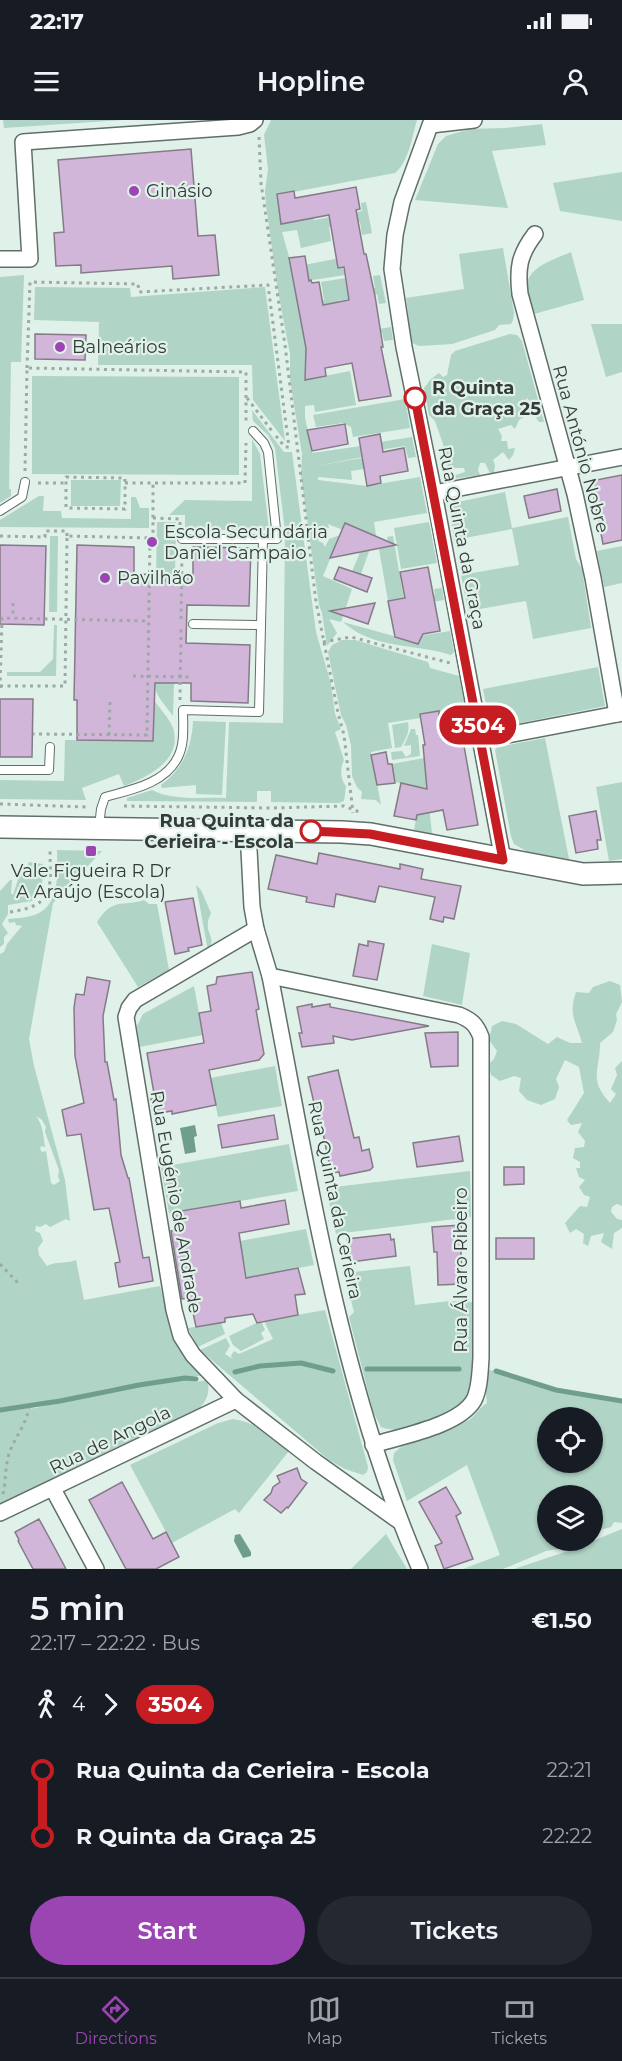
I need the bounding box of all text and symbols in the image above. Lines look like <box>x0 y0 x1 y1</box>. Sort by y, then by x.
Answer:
text: 22:17 <box>30 8 84 35</box>
icon: menu <box>30 65 63 98</box>
text: Hopline <box>257 65 365 98</box>
icon: person <box>559 65 592 98</box>
place label: Ginásio <box>146 180 212 202</box>
marker: Ginásio <box>127 184 141 198</box>
place label: Balneários <box>72 336 167 358</box>
marker: Balneários <box>53 340 67 354</box>
street label: Rua António Nobre <box>548 363 614 535</box>
place label: R Quinta da Graça 25 <box>432 377 541 420</box>
marker: R Quinta da Graça 25 <box>404 387 426 409</box>
street label: Rua Quinta da Graça <box>433 444 491 632</box>
place label: Escola Secundária Daniel Sampaio <box>164 521 328 564</box>
marker: Escola Secundária Daniel Sampaio <box>145 535 159 549</box>
place label: Pavilhão <box>117 567 194 589</box>
marker: Pavilhão <box>98 571 112 585</box>
line badge: 3504 <box>436 706 520 744</box>
text: 3504 <box>451 713 505 738</box>
place label: Rua Quinta da Cerieira - Escola <box>144 810 294 853</box>
marker: Rua Quinta da Cerieira - Escola <box>300 820 322 842</box>
marker: Vale Figueira R Dr A Araújo (Escola) <box>84 844 98 858</box>
place label: Vale Figueira R Dr A Araújo (Escola) <box>11 860 171 903</box>
street label: Rua Eugénio de Andrade <box>146 1089 206 1315</box>
street label: Rua Quinta da Cerieira <box>303 1099 367 1301</box>
street label: Rua Álvaro Ribeiro <box>450 1187 472 1353</box>
street label: Rua de Angola <box>46 1401 174 1479</box>
map controls <box>537 1407 603 1551</box>
button: locate <box>537 1407 603 1473</box>
button: layers <box>537 1485 603 1551</box>
text: 5 min <box>30 1588 125 1628</box>
text: €1.50 <box>532 1607 592 1634</box>
text: 22:17 – 22:22 · Bus <box>30 1631 200 1655</box>
icon: walk <box>30 1688 63 1721</box>
icon: forward <box>94 1688 127 1721</box>
text: 4 <box>72 1692 85 1716</box>
text: 3504 <box>148 1692 202 1717</box>
text: Rua Quinta da Cerieira - Escola <box>76 1757 429 1784</box>
text: 22:21 <box>546 1758 592 1782</box>
text: R Quinta da Graça 25 <box>76 1823 316 1850</box>
text: 22:22 <box>542 1824 592 1848</box>
button: Start <box>30 1896 305 1965</box>
button: Tickets <box>317 1896 592 1965</box>
tab: Directions <box>75 1993 157 2048</box>
tab: Map <box>306 1993 342 2048</box>
tab: Tickets <box>492 1993 547 2048</box>

